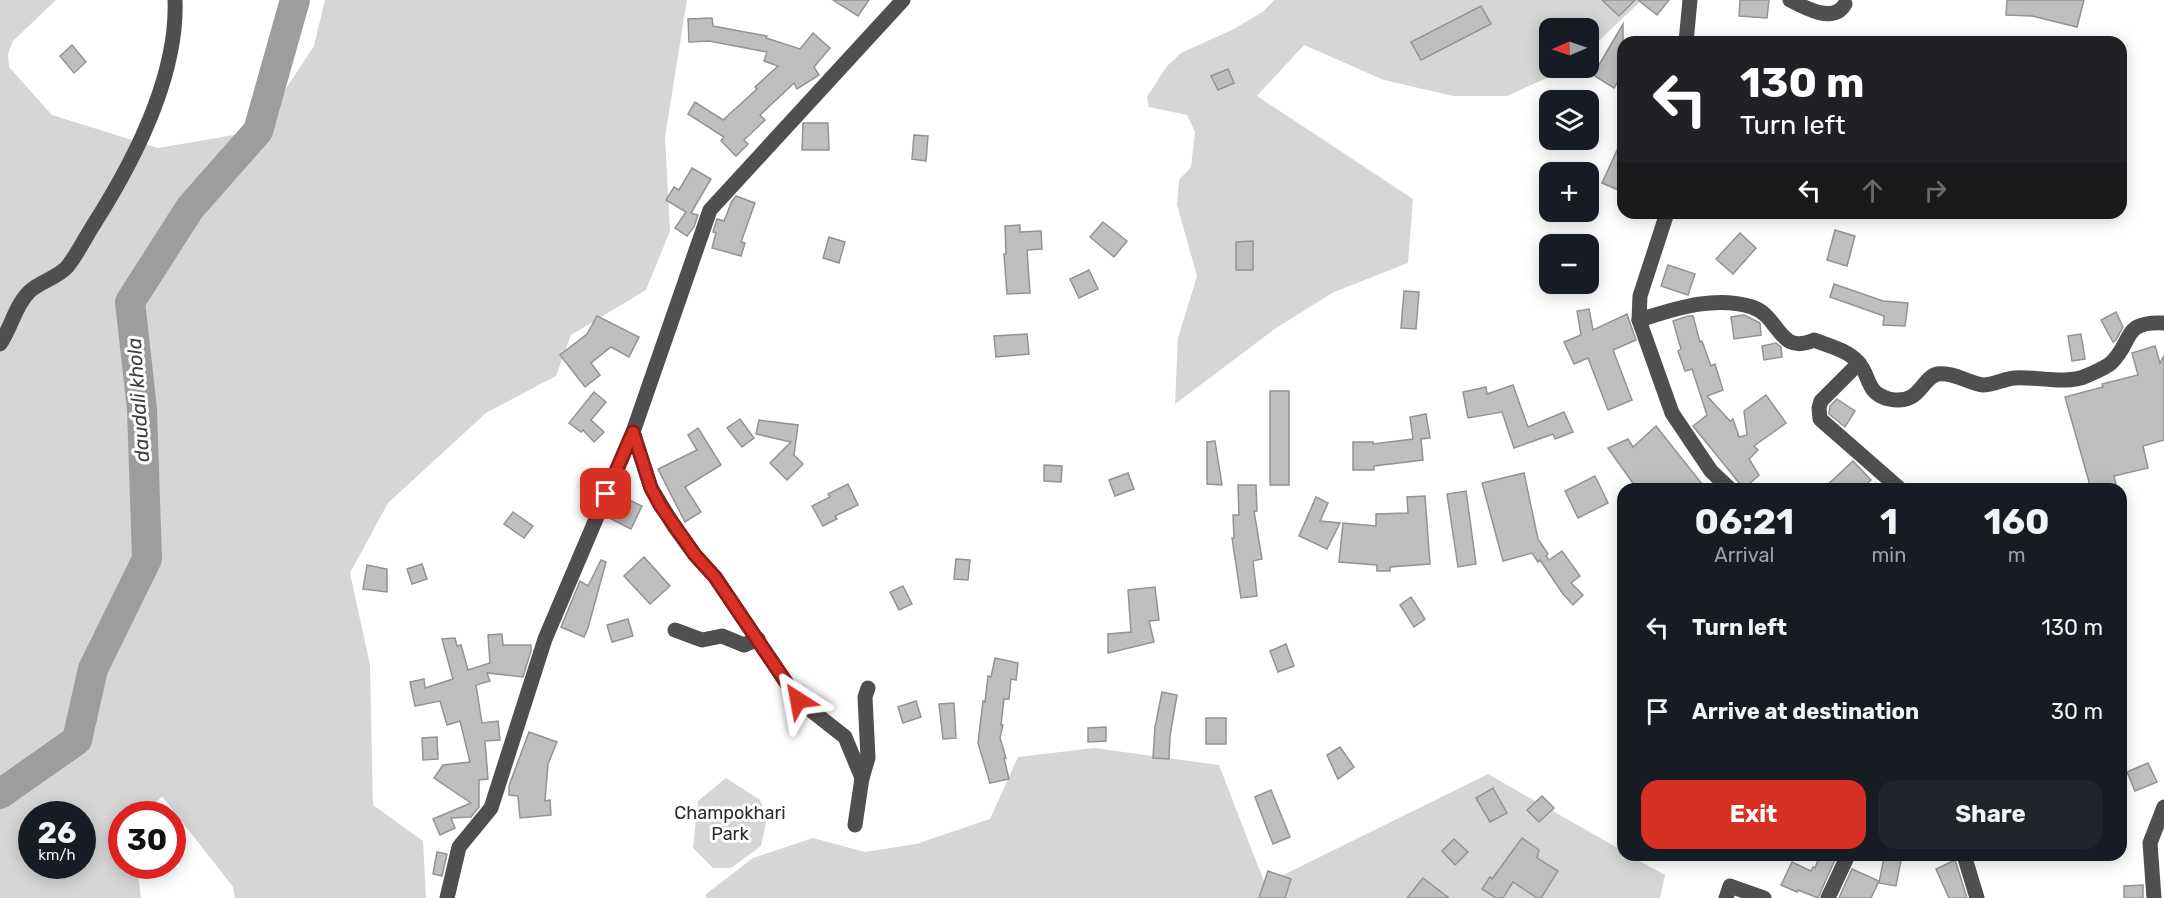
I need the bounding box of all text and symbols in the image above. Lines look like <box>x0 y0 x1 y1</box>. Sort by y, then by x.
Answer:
north arrow <box>1539 18 1599 78</box>
map controls <box>1539 18 1599 294</box>
text: 130 m <box>1740 58 1865 108</box>
icon: left <box>1641 60 1719 138</box>
button: layers <box>1539 90 1599 150</box>
text: Turn left <box>1740 109 1845 141</box>
button: + <box>1539 162 1599 222</box>
icon: left <box>1793 174 1826 207</box>
icon: ahead <box>1856 174 1889 207</box>
icon: right <box>1919 174 1952 207</box>
button: − <box>1539 234 1599 294</box>
water label: daudali khola <box>122 337 154 463</box>
pin <box>580 468 631 519</box>
icon: arrive <box>589 477 622 510</box>
text: 06:21 <box>1694 500 1794 543</box>
text: 1 <box>1880 500 1898 543</box>
text: 160 <box>1984 500 2050 543</box>
text: Arrival <box>1714 543 1774 567</box>
text: min <box>1872 543 1906 567</box>
text: m <box>2008 543 2026 567</box>
icon: left <box>1641 611 1674 644</box>
text: Turn left <box>1692 614 1787 641</box>
text: 130 m <box>2041 614 2103 641</box>
position arrow <box>766 668 830 732</box>
icon: arrive <box>1641 695 1674 728</box>
text: Arrive at destination <box>1692 698 1919 725</box>
text: 30 m <box>2051 698 2103 725</box>
button: Exit <box>1641 780 1866 849</box>
button: Share <box>1878 780 2103 849</box>
speed limit sign: 30 <box>108 801 186 879</box>
park label: Champokhari Park <box>674 802 786 845</box>
text: 26 <box>37 815 77 851</box>
text: km/h <box>38 846 76 864</box>

